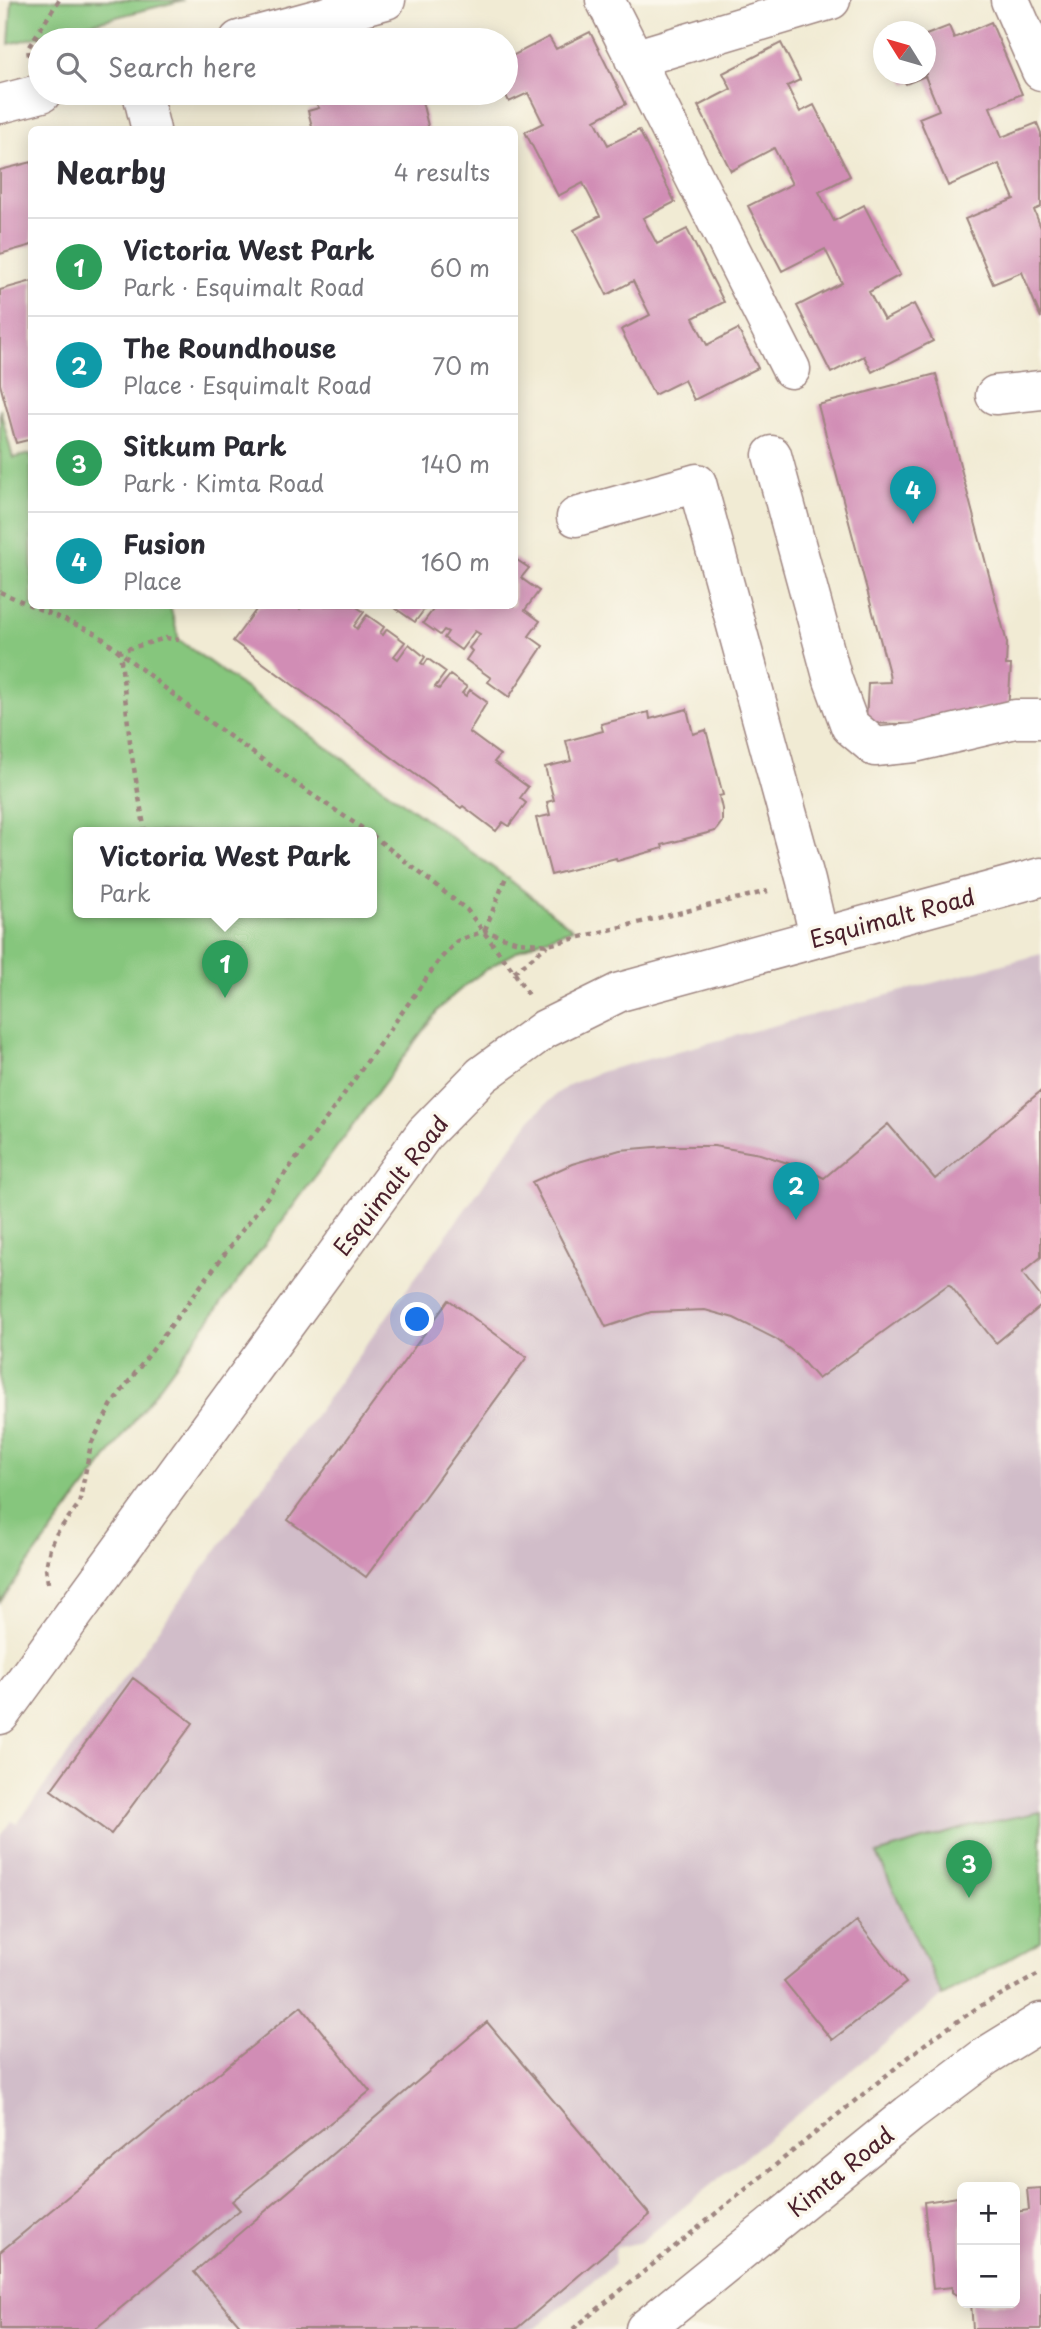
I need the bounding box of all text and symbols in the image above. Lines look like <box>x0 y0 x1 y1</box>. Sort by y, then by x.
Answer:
north arrow <box>873 21 936 84</box>
search box <box>28 28 518 105</box>
text: Search here <box>108 47 257 86</box>
icon: search <box>52 48 90 86</box>
text: Nearby <box>56 149 166 194</box>
text: 4 results <box>394 154 490 189</box>
text: Victoria West Park <box>123 230 374 269</box>
text: 1 <box>74 250 85 285</box>
text: 60 m <box>430 250 490 285</box>
text: Park · Esquimalt Road <box>123 269 365 304</box>
text: The Roundhouse <box>123 328 336 367</box>
text: 2 <box>71 348 87 383</box>
text: 70 m <box>432 348 490 383</box>
text: Place · Esquimalt Road <box>123 367 372 402</box>
text: Sitkum Park <box>123 426 287 465</box>
text: 3 <box>71 446 87 481</box>
text: 140 m <box>421 446 490 481</box>
text: Park · Kimta Road <box>123 465 324 500</box>
pin: 4 <box>890 466 936 524</box>
text: Fusion <box>123 524 206 563</box>
text: 4 <box>71 544 87 579</box>
text: 160 m <box>421 544 490 579</box>
text: Place <box>123 563 182 598</box>
popup <box>73 827 377 918</box>
text: Victoria West Park <box>99 836 351 875</box>
text: Park <box>99 875 151 910</box>
street label: Esquimalt Road <box>805 878 979 956</box>
pin: 1 <box>202 940 248 998</box>
street label: Esquimalt Road <box>324 1107 456 1263</box>
pin: 2 <box>773 1162 819 1220</box>
your location <box>400 1302 434 1336</box>
pin: 3 <box>946 1840 992 1898</box>
street label: Kimta Road <box>779 2117 901 2225</box>
map controls <box>957 2182 1020 2308</box>
button: + <box>957 2182 1020 2245</box>
button: − <box>957 2245 1020 2308</box>

